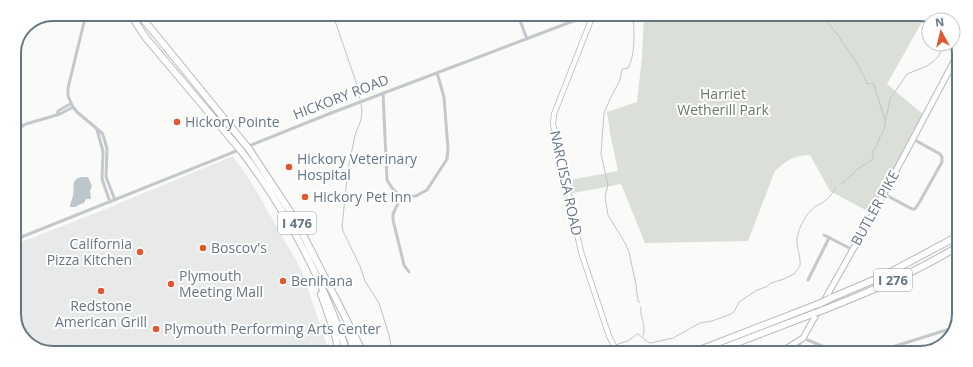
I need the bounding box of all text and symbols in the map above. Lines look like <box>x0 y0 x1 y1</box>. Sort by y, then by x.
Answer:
north arrow <box>921 12 961 52</box>
text: N <box>934 14 945 30</box>
street label: HICKORY ROAD <box>290 70 391 124</box>
park label: Harriet Wetherill Park <box>677 84 769 119</box>
place label: Hickory Pointe <box>185 112 280 131</box>
marker: Hickory Pointe <box>172 117 182 127</box>
street label: NARCISSA ROAD <box>546 129 587 237</box>
place label: Hickory Veterinary Hospital <box>297 149 418 184</box>
marker: Hickory Veterinary Hospital <box>284 162 294 172</box>
street label: BUTLER PIKE <box>846 167 903 249</box>
place label: Hickory Pet Inn <box>313 187 412 206</box>
marker: Hickory Pet Inn <box>300 192 310 202</box>
road number: I 476 <box>278 212 316 234</box>
place label: California Pizza Kitchen <box>47 234 132 269</box>
place label: Boscov's <box>211 238 267 257</box>
marker: Boscov's <box>198 243 208 253</box>
marker: California Pizza Kitchen <box>135 247 145 257</box>
place label: Plymouth Meeting Mall <box>179 266 263 301</box>
road number: I 276 <box>874 269 912 291</box>
place label: Benihana <box>291 271 353 290</box>
marker: Benihana <box>278 276 288 286</box>
marker: Plymouth Meeting Mall <box>166 279 176 289</box>
marker: Redstone American Grill <box>96 286 106 296</box>
place label: Redstone American Grill <box>55 296 147 331</box>
place label: Plymouth Performing Arts Center <box>164 319 381 338</box>
marker: Plymouth Performing Arts Center <box>151 324 161 334</box>

